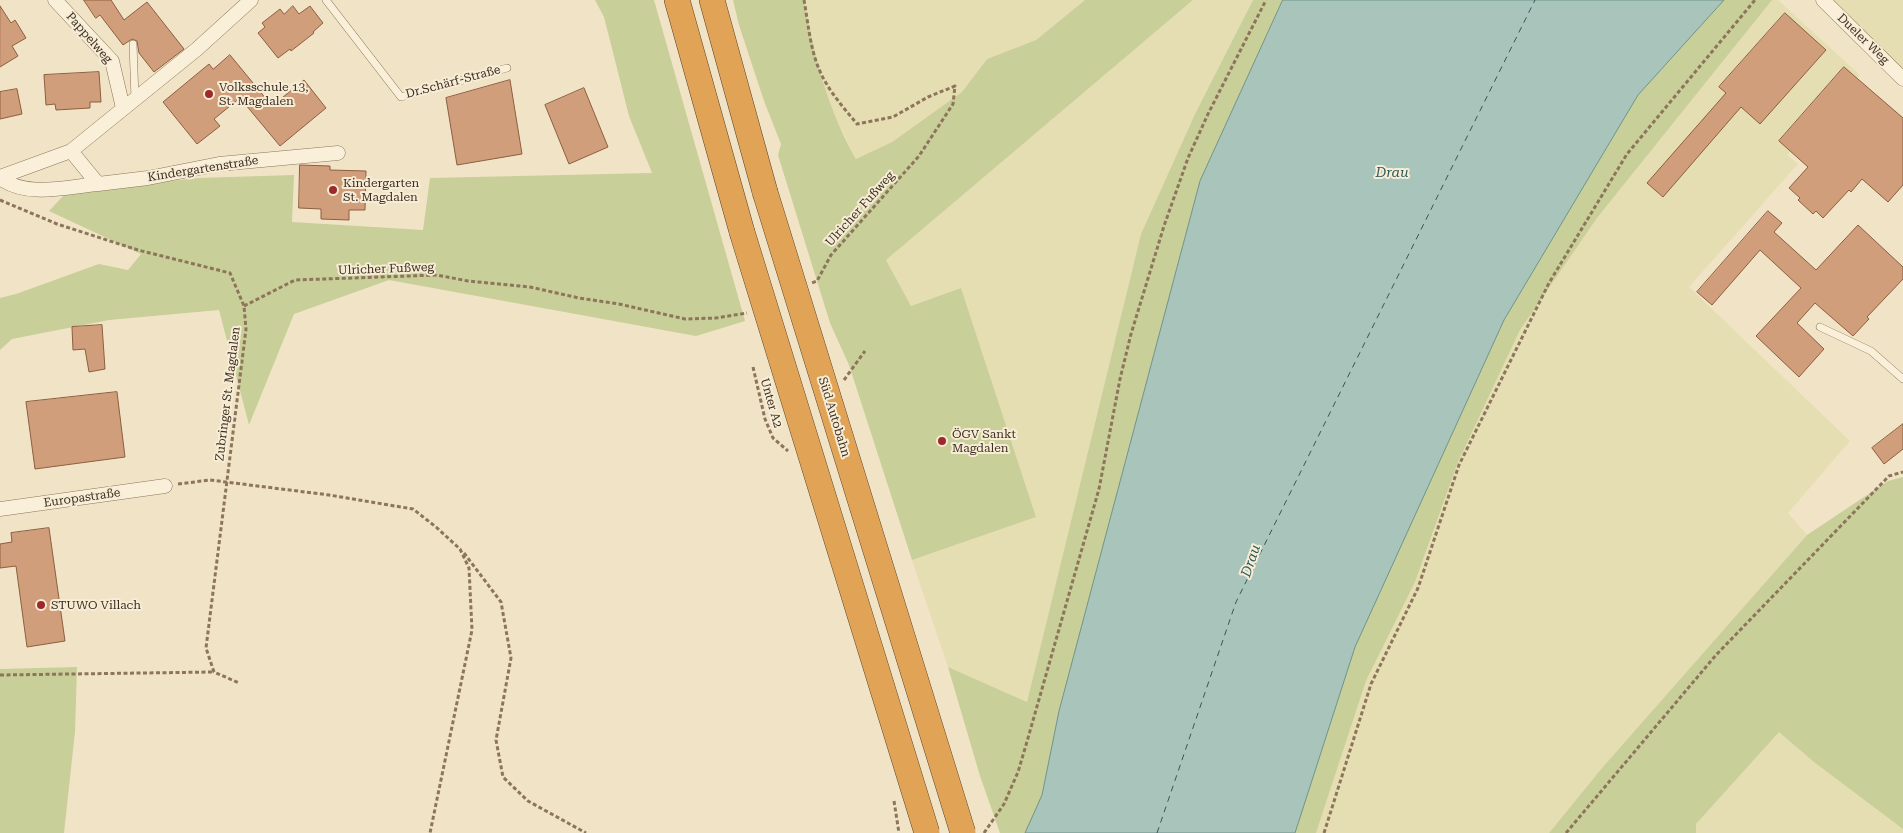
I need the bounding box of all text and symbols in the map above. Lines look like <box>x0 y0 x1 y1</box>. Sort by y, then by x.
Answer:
street label: Pappelweg <box>63 10 115 66</box>
street label: Dueler Weg <box>1834 11 1892 67</box>
street label: Dr.Schärf-Straße <box>404 62 502 102</box>
place label: Volksschule 13, St. Magdalen <box>219 80 308 108</box>
marker: Volksschule 13, St. Magdalen <box>203 88 215 100</box>
street label: Kindergartenstraße <box>147 153 259 185</box>
water label: Drau <box>1375 165 1409 181</box>
street label: Ulricher Fußweg <box>822 168 898 250</box>
place label: Kindergarten St. Magdalen <box>343 176 419 204</box>
marker: Kindergarten St. Magdalen <box>327 184 339 196</box>
street label: Ulricher Fußweg <box>338 260 434 278</box>
street label: Zubringer St. Magdalen <box>213 326 243 462</box>
street label: Süd Autobahn <box>815 375 853 459</box>
street label: Unter A2 <box>757 376 785 430</box>
place label: ÖGV Sankt Magdalen <box>952 427 1016 455</box>
marker: ÖGV Sankt Magdalen <box>936 435 948 447</box>
street label: Europastraße <box>43 486 121 510</box>
water label: Drau <box>1238 543 1264 579</box>
place label: STUWO Villach <box>51 598 141 612</box>
marker: STUWO Villach <box>35 599 47 611</box>

